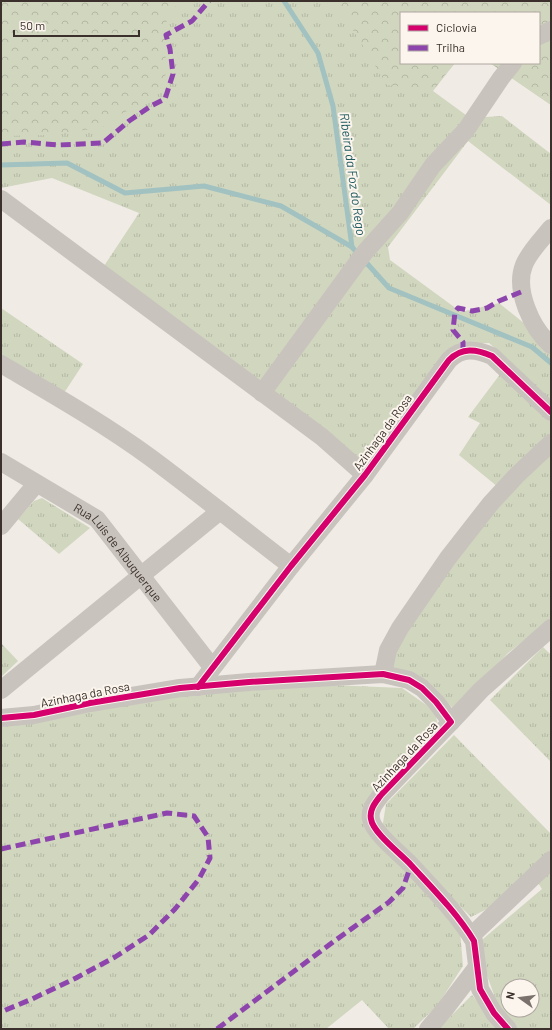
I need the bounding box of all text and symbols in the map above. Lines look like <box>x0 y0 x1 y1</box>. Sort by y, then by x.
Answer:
scale bar <box>14 12 139 38</box>
legend <box>400 12 540 64</box>
text: 50 m <box>20 18 45 32</box>
text: Ciclovia <box>436 20 477 34</box>
text: Trilha <box>436 40 465 54</box>
water label: Ribeira da Foz do Rego <box>336 112 370 237</box>
street label: Azinhaga da Rosa <box>350 391 414 473</box>
street label: Rua Luís de Albuquerque <box>71 500 165 604</box>
street label: Azinhaga da Rosa <box>39 678 131 710</box>
street label: Azinhaga da Rosa <box>368 718 440 794</box>
north arrow <box>500 978 540 1018</box>
text: N <box>503 990 517 1001</box>

